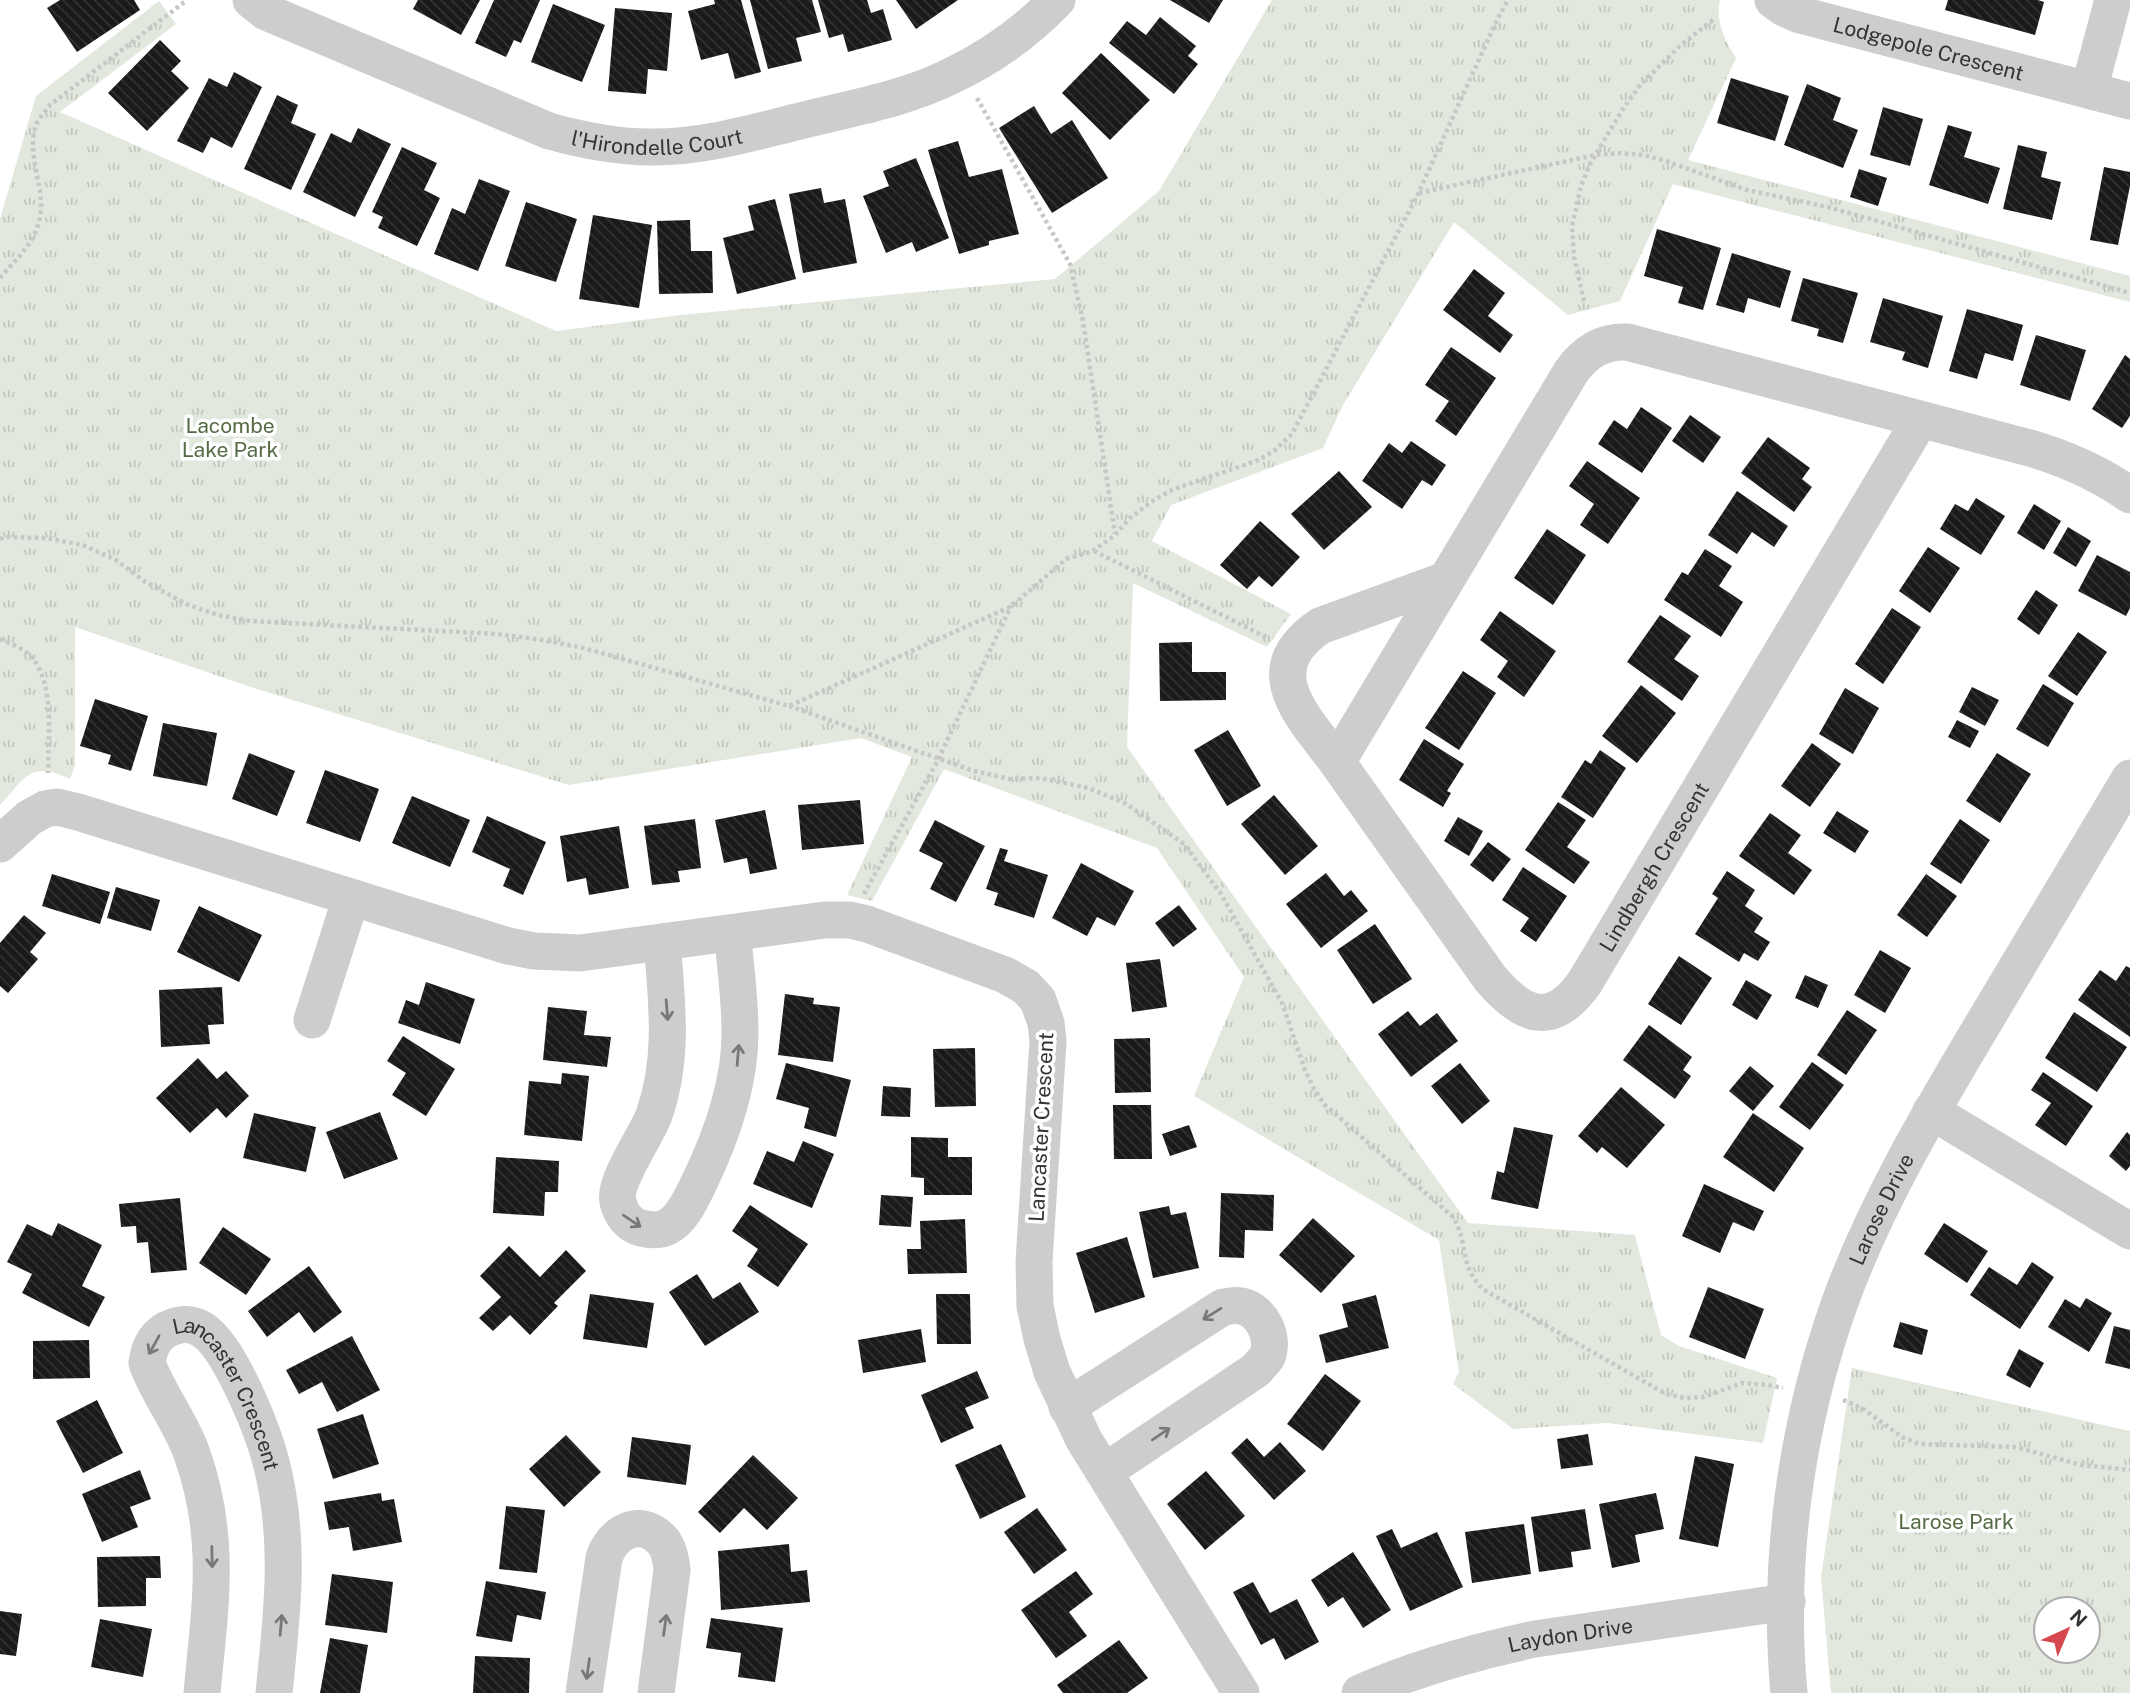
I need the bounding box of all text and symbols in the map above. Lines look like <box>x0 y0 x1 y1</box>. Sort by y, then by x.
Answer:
street label: Lodgepole Crescent <box>1831 12 2027 85</box>
street label: l'Hirondelle Court <box>569 123 745 160</box>
park label: Lacombe Lake Park <box>182 413 278 462</box>
street label: Lindbergh Crescent <box>1594 777 1714 956</box>
one-way arrow <box>661 999 674 1021</box>
street label: Lancaster Crescent <box>1024 1032 1058 1222</box>
one-way arrow <box>732 1044 745 1067</box>
street label: Larose Drive <box>1843 1149 1919 1269</box>
one-way arrow <box>622 1214 641 1229</box>
one-way arrow <box>1203 1307 1222 1322</box>
street label: Lancaster Crescent <box>170 1312 285 1473</box>
one-way arrow <box>146 1334 160 1355</box>
one-way arrow <box>1150 1427 1170 1441</box>
park label: Larose Park <box>1898 1509 2014 1534</box>
one-way arrow <box>205 1545 219 1568</box>
north arrow <box>2032 1595 2102 1665</box>
text: N <box>2066 1605 2092 1631</box>
street label: Laydon Drive <box>1505 1612 1634 1657</box>
one-way arrow <box>274 1614 287 1637</box>
one-way arrow <box>658 1614 671 1637</box>
one-way arrow <box>581 1657 594 1680</box>

